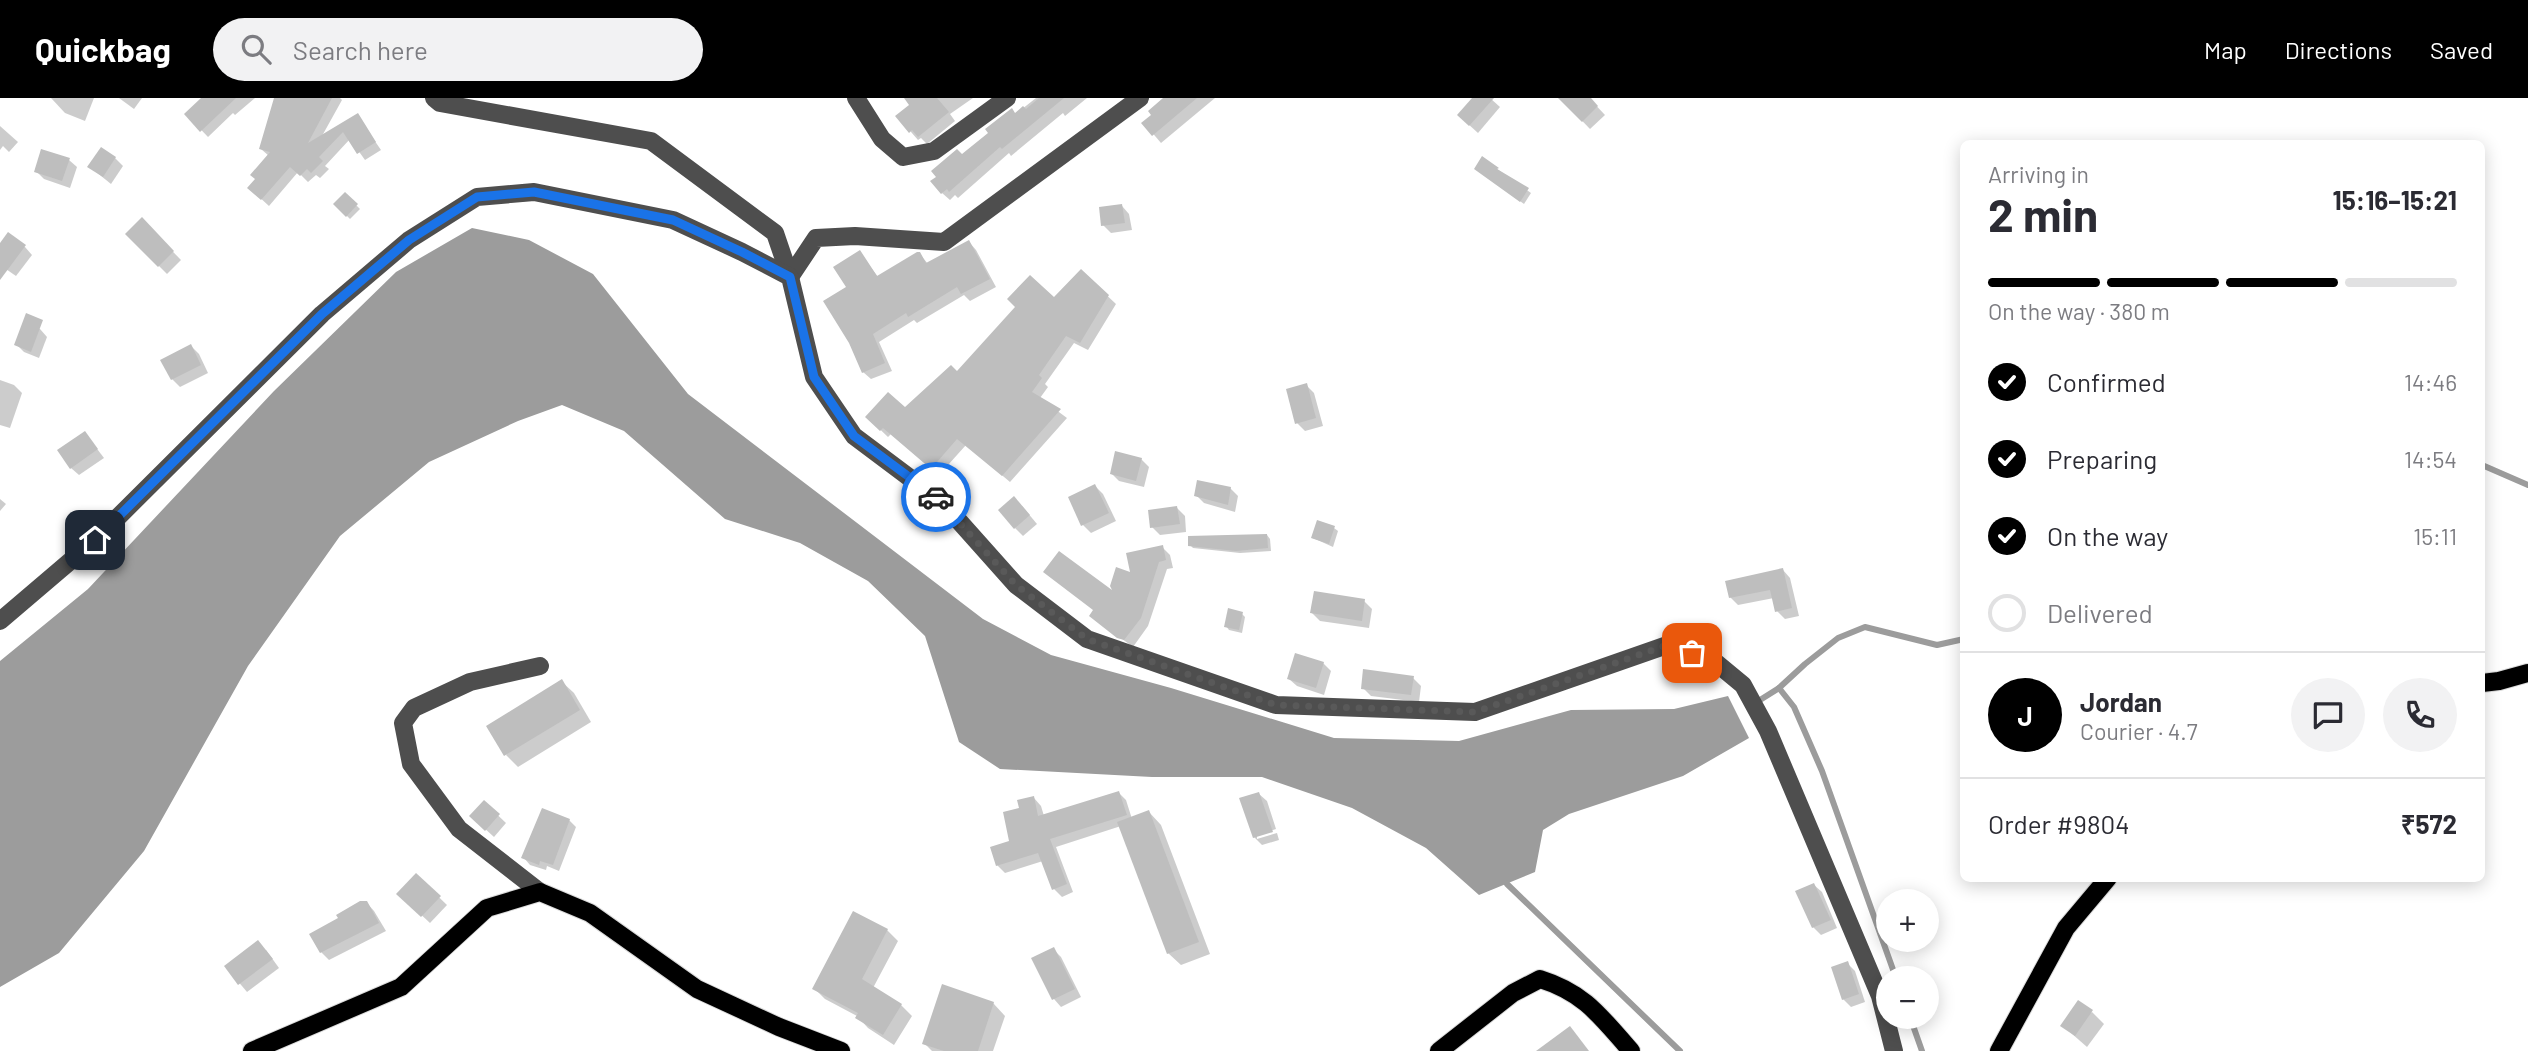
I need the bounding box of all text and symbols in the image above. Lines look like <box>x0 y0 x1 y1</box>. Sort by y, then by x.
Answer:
search box <box>213 18 703 81</box>
text: Quickbag <box>35 29 171 69</box>
icon: search <box>237 30 275 68</box>
text: Search here <box>293 34 428 65</box>
text: Map <box>2204 35 2247 64</box>
text: Directions <box>2285 35 2392 64</box>
text: Saved <box>2430 35 2493 64</box>
text: Arriving in <box>1988 160 2089 188</box>
text: 15:16–15:21 <box>2332 184 2457 215</box>
text: 2 min <box>1988 186 2098 241</box>
text: On the way · 380 m <box>1988 297 2170 325</box>
icon: check <box>1988 363 2026 401</box>
text: Confirmed <box>2047 366 2166 397</box>
text: 14:46 <box>2404 368 2457 396</box>
icon: check <box>1988 440 2026 478</box>
text: Preparing <box>2047 443 2157 474</box>
text: 14:54 <box>2404 445 2457 473</box>
courier <box>901 462 971 532</box>
icon: car <box>917 478 955 516</box>
pin <box>65 510 125 570</box>
icon: check <box>1988 517 2026 555</box>
text: On the way <box>2047 520 2168 551</box>
icon: home <box>76 521 114 559</box>
text: 15:11 <box>2413 522 2457 550</box>
text: Delivered <box>2047 597 2153 628</box>
pin <box>1662 623 1722 683</box>
icon: bag <box>1673 634 1711 672</box>
button: chat <box>2291 678 2365 752</box>
button: phone <box>2383 678 2457 752</box>
text: Jordan <box>2080 686 2162 717</box>
text: J <box>2017 700 2033 731</box>
text: Courier · 4.7 <box>2080 717 2198 745</box>
text: Order #9804 <box>1988 808 2129 839</box>
text: ₹572 <box>2401 808 2457 839</box>
map controls <box>1876 889 1939 1029</box>
button: + <box>1876 889 1939 952</box>
button: − <box>1876 966 1939 1029</box>

